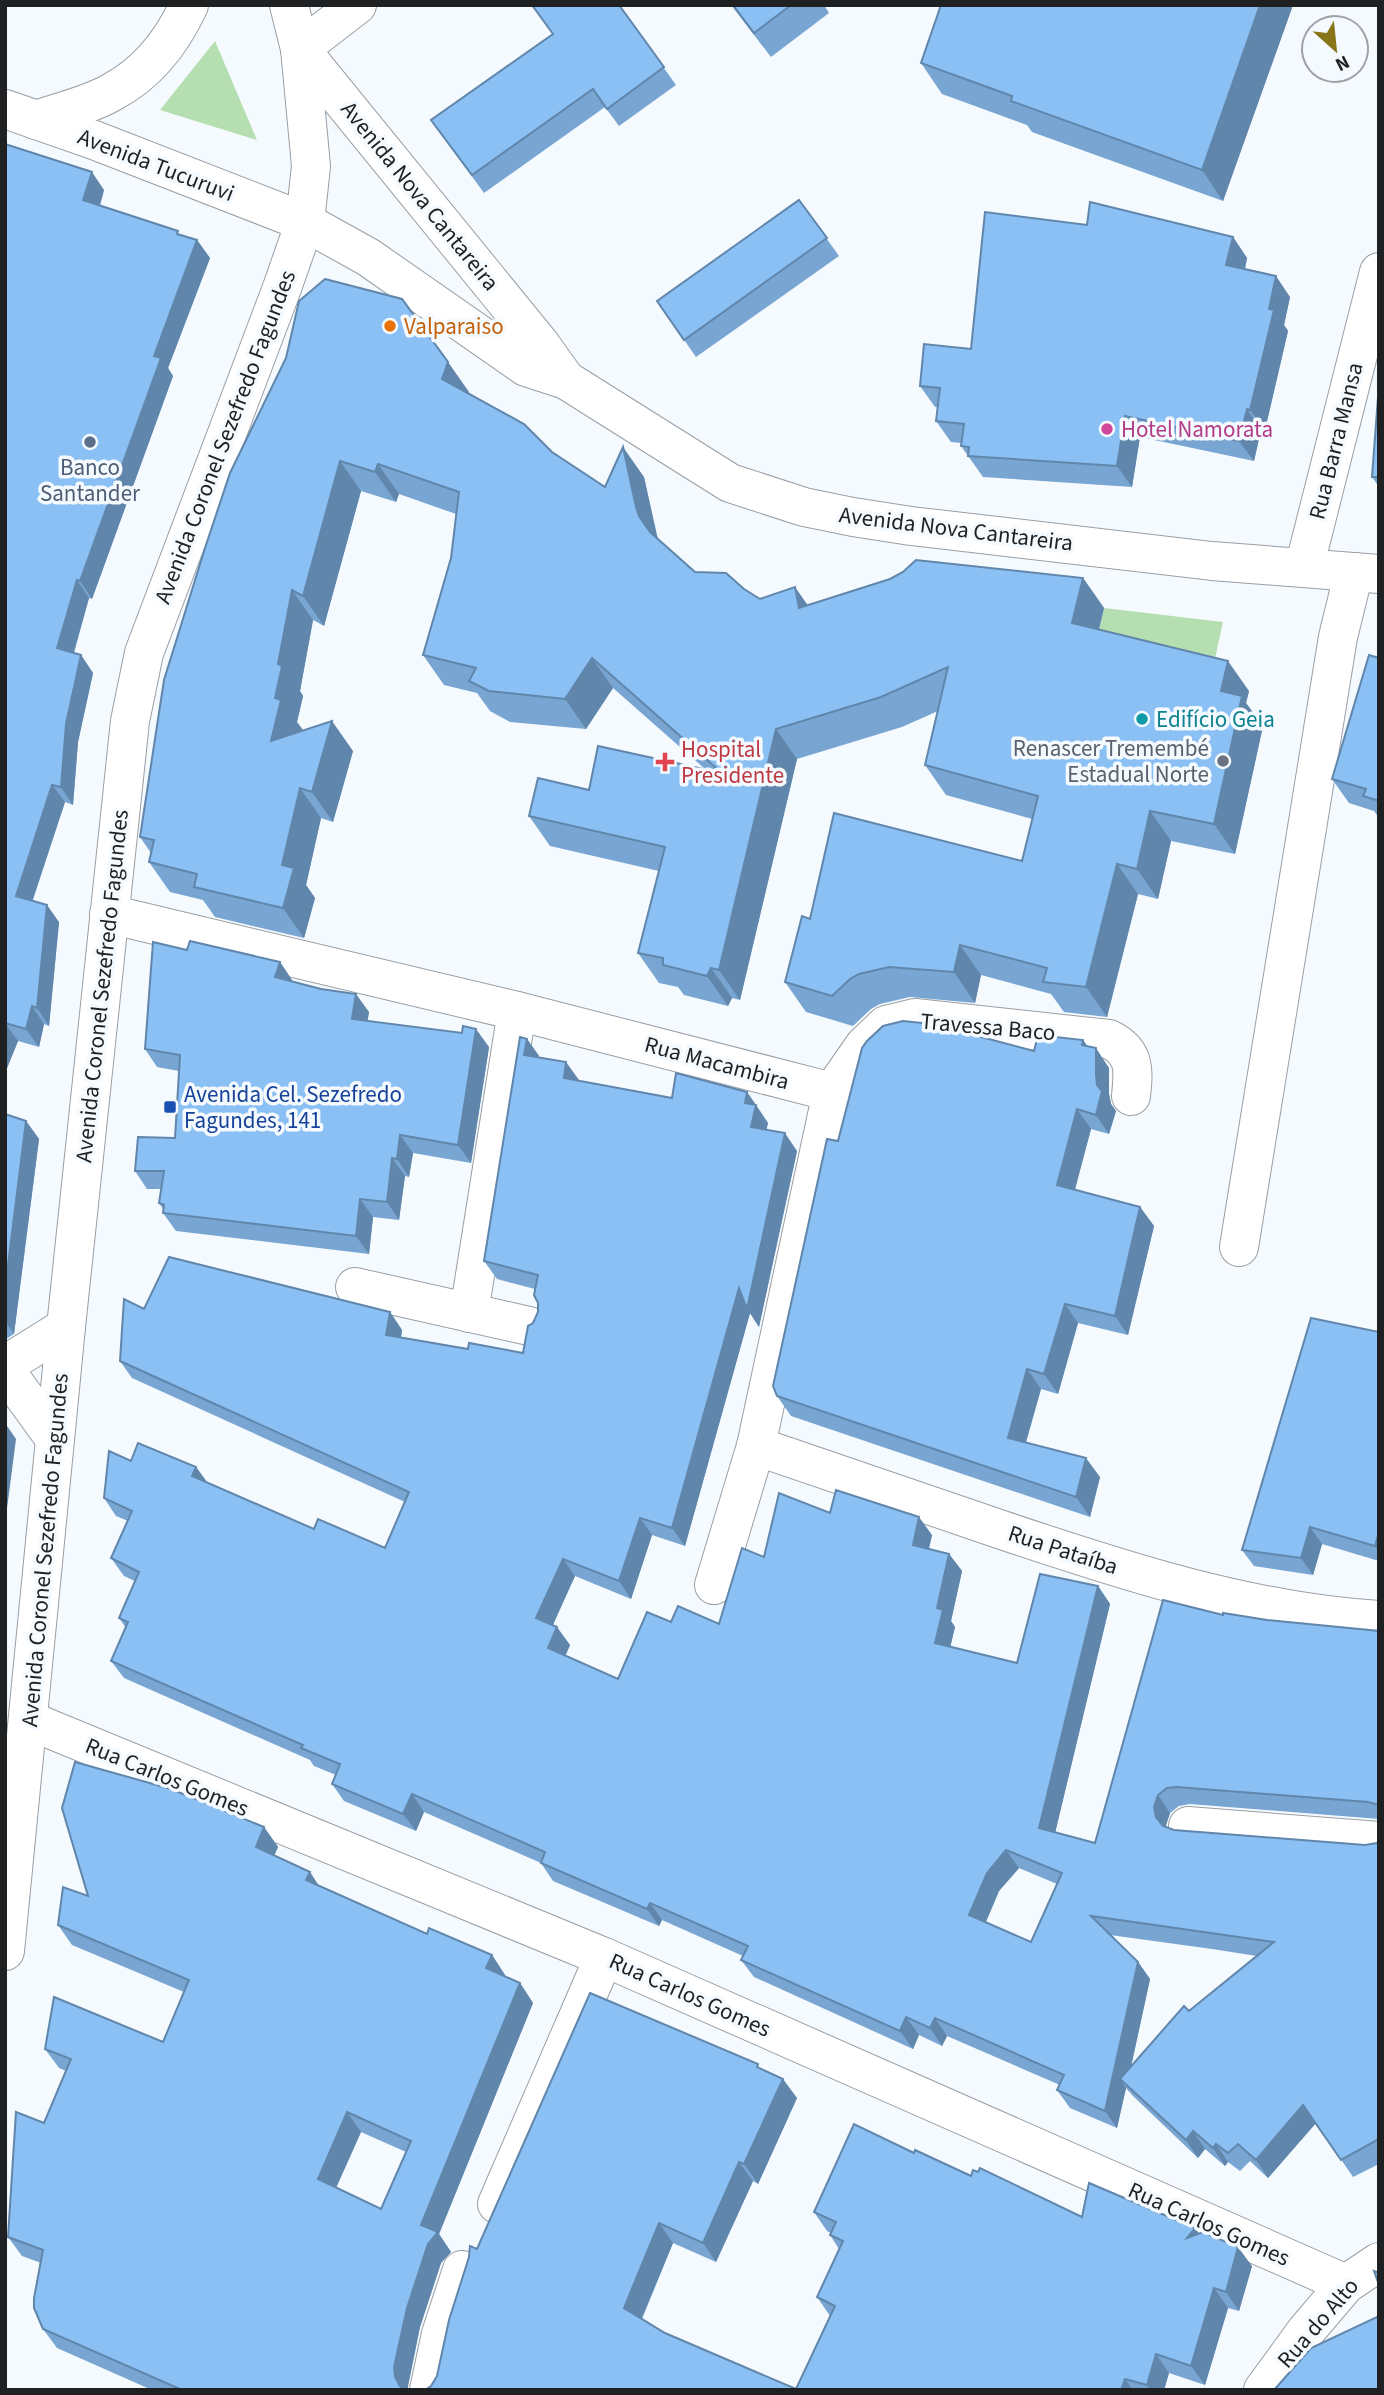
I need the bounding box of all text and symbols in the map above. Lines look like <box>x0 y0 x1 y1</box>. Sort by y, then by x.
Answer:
north arrow <box>1300 14 1370 84</box>
text: N <box>1330 48 1354 78</box>
street label: Avenida Nova Cantareira <box>333 94 507 298</box>
street label: Avenida Tucuruvi <box>73 120 239 210</box>
street label: Avenida Coronel Sezefredo Fagundes <box>146 265 304 609</box>
place label: Valparaiso <box>404 310 504 343</box>
marker: Valparaiso <box>382 318 398 334</box>
street label: Rua Barra Mansa <box>1301 359 1371 523</box>
place label: Hotel Namorata <box>1121 413 1273 446</box>
marker: Hotel Namorata <box>1099 421 1115 437</box>
marker: Banco Santander <box>82 434 98 450</box>
place label: Banco Santander <box>40 451 141 510</box>
street label: Avenida Nova Cantareira <box>837 498 1075 560</box>
place label: Edifício Geia <box>1156 703 1275 736</box>
marker: Edifício Geia <box>1134 711 1150 727</box>
place label: Renascer Tremembé Estadual Norte <box>1013 732 1209 791</box>
place label: Hospital Presidente <box>681 733 784 792</box>
marker: Hospital Presidente <box>655 752 675 772</box>
marker: Renascer Tremembé Estadual Norte <box>1215 753 1231 769</box>
street label: Avenida Coronel Sezefredo Fagundes <box>67 808 137 1164</box>
street label: Travessa Baco <box>919 1005 1057 1049</box>
street label: Rua Macambira <box>641 1028 793 1098</box>
place label: Avenida Cel. Sezefredo Fagundes, 141 <box>184 1078 402 1137</box>
marker: Avenida Cel. Sezefredo Fagundes, 141 <box>162 1099 178 1115</box>
street label: Avenida Coronel Sezefredo Fagundes <box>13 1372 77 1728</box>
street label: Rua Pataíba <box>1004 1517 1122 1583</box>
street label: Rua Carlos Gomes <box>80 1729 254 1825</box>
street label: Rua Carlos Gomes <box>604 1945 776 2045</box>
street label: Rua Carlos Gomes <box>1123 2174 1295 2274</box>
street label: Rua do Alto <box>1269 2271 1367 2375</box>

